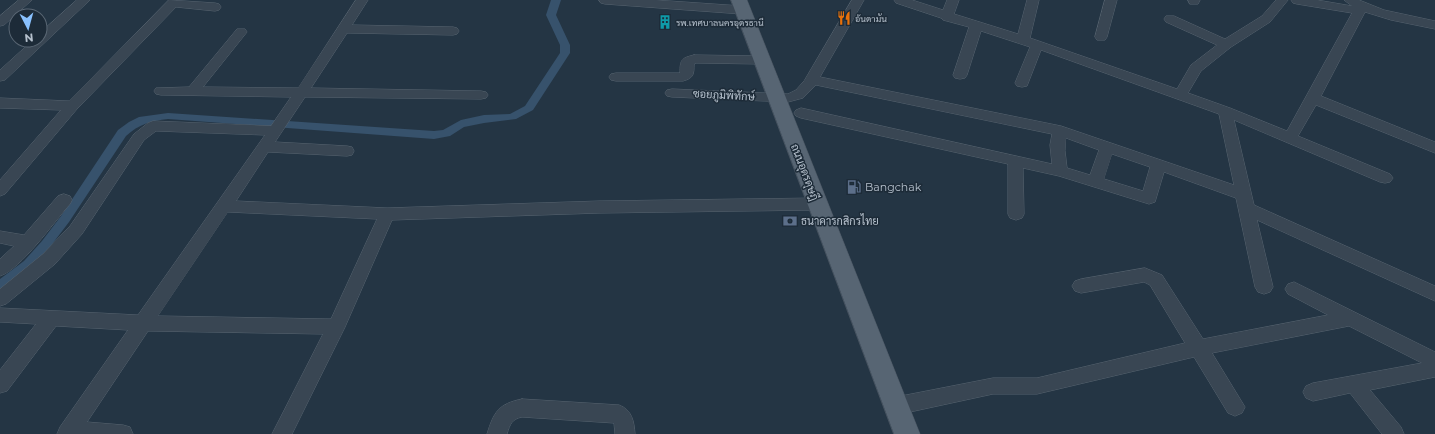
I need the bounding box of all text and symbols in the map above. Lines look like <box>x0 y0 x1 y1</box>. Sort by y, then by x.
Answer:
north arrow <box>8 8 48 48</box>
restaurant icon: อ้นดามัน <box>836 10 852 26</box>
place label: อ้นดามัน <box>855 13 887 24</box>
building icon: รพ.เทศบาลนครอุดรธานี <box>657 14 673 30</box>
place label: รพ.เทศบาลนครอุดรธานี <box>676 17 764 29</box>
text: N <box>24 31 34 45</box>
street label: ซอยภูมิพิทักษ์ <box>693 85 756 105</box>
street label: ถนนอุดรดุษฎี <box>786 141 823 203</box>
fuel station icon: Bangchak <box>846 179 862 195</box>
place label: Bangchak <box>865 180 922 194</box>
bank icon: ธนาคารกสิกรไทย <box>782 213 798 229</box>
place label: ธนาคารกสิกรไทย <box>801 213 879 228</box>

